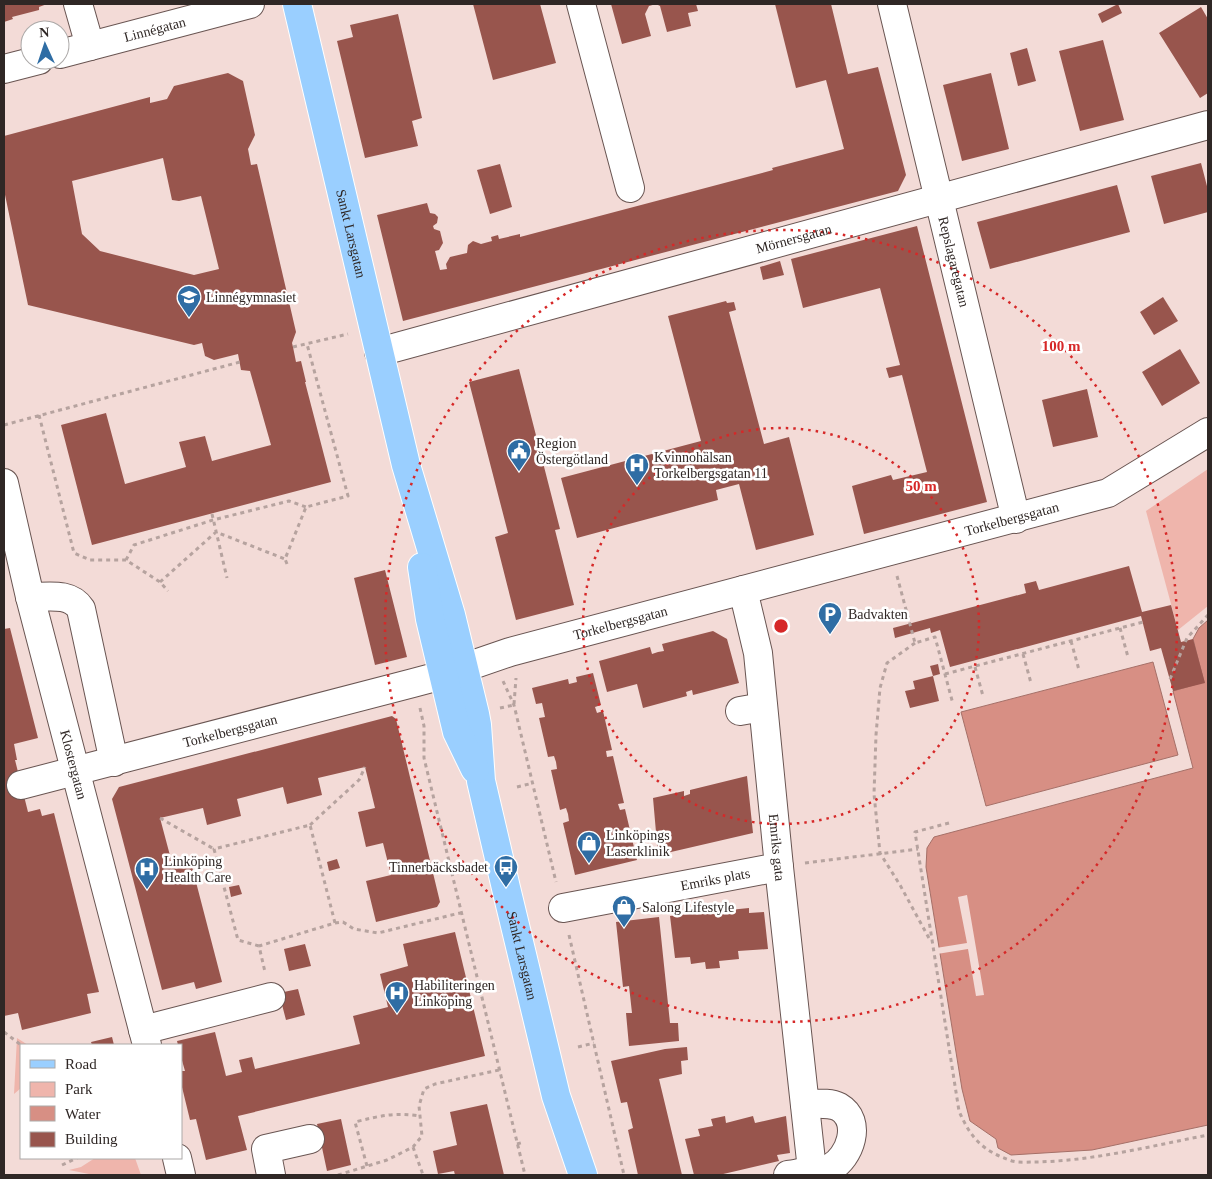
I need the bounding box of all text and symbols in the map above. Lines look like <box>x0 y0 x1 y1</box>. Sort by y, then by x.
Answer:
street label: Linnégatan <box>123 14 187 45</box>
north arrow <box>20 20 70 70</box>
text: N <box>39 25 50 40</box>
street label: Sankt Larsgatan <box>333 188 369 280</box>
street label: Repslagaregatan <box>935 215 972 309</box>
street label: Mörnersgatan <box>754 221 833 256</box>
school or university icon: Linnégymnasiet <box>176 284 202 318</box>
place label: Linnégymnasiet <box>206 290 296 305</box>
text: 100 m <box>1042 338 1081 354</box>
place label: Region Östergötland <box>536 436 608 467</box>
public building icon: Region Östergötland <box>506 438 532 472</box>
place label: Kvinnohälsan Torkelbergsgatan 11 <box>654 450 768 481</box>
hospital icon: Kvinnohälsan Torkelbergsgatan 11 <box>624 452 650 486</box>
text: 50 m <box>905 478 937 494</box>
street label: Torkelbergsgatan <box>963 499 1060 539</box>
parking icon: Badvakten <box>817 601 843 635</box>
street label: Torkelbergsgatan <box>572 603 669 643</box>
place label: Badvakten <box>848 607 908 622</box>
centre of rings <box>772 617 790 635</box>
street label: Torkelbergsgatan <box>181 712 279 751</box>
street label: Klostergatan <box>57 728 90 801</box>
street label: Emriks gata <box>766 813 788 882</box>
place label: Linköpings Laserklinik <box>606 828 670 859</box>
shop icon: Linköpings Laserklinik <box>576 830 602 864</box>
place label: Linköping Health Care <box>164 854 231 885</box>
bus stop icon: Tinnerbäcksbadet <box>493 854 519 888</box>
hospital icon: Linköping Health Care <box>134 856 160 890</box>
place label: Tinnerbäcksbadet <box>389 860 488 875</box>
street label: Emriks plats <box>679 866 751 894</box>
shop icon: Salong Lifestyle <box>611 894 637 928</box>
place label: Salong Lifestyle <box>642 900 734 915</box>
street label: Sankt Larsgatan <box>504 910 540 1002</box>
place label: Habiliteringen Linköping <box>414 978 495 1009</box>
hospital icon: Habiliteringen Linköping <box>384 980 410 1014</box>
legend <box>20 1044 182 1159</box>
text: Road <box>65 1056 97 1072</box>
text: Park <box>65 1081 93 1097</box>
text: Water <box>65 1106 100 1122</box>
text: Building <box>65 1131 118 1147</box>

